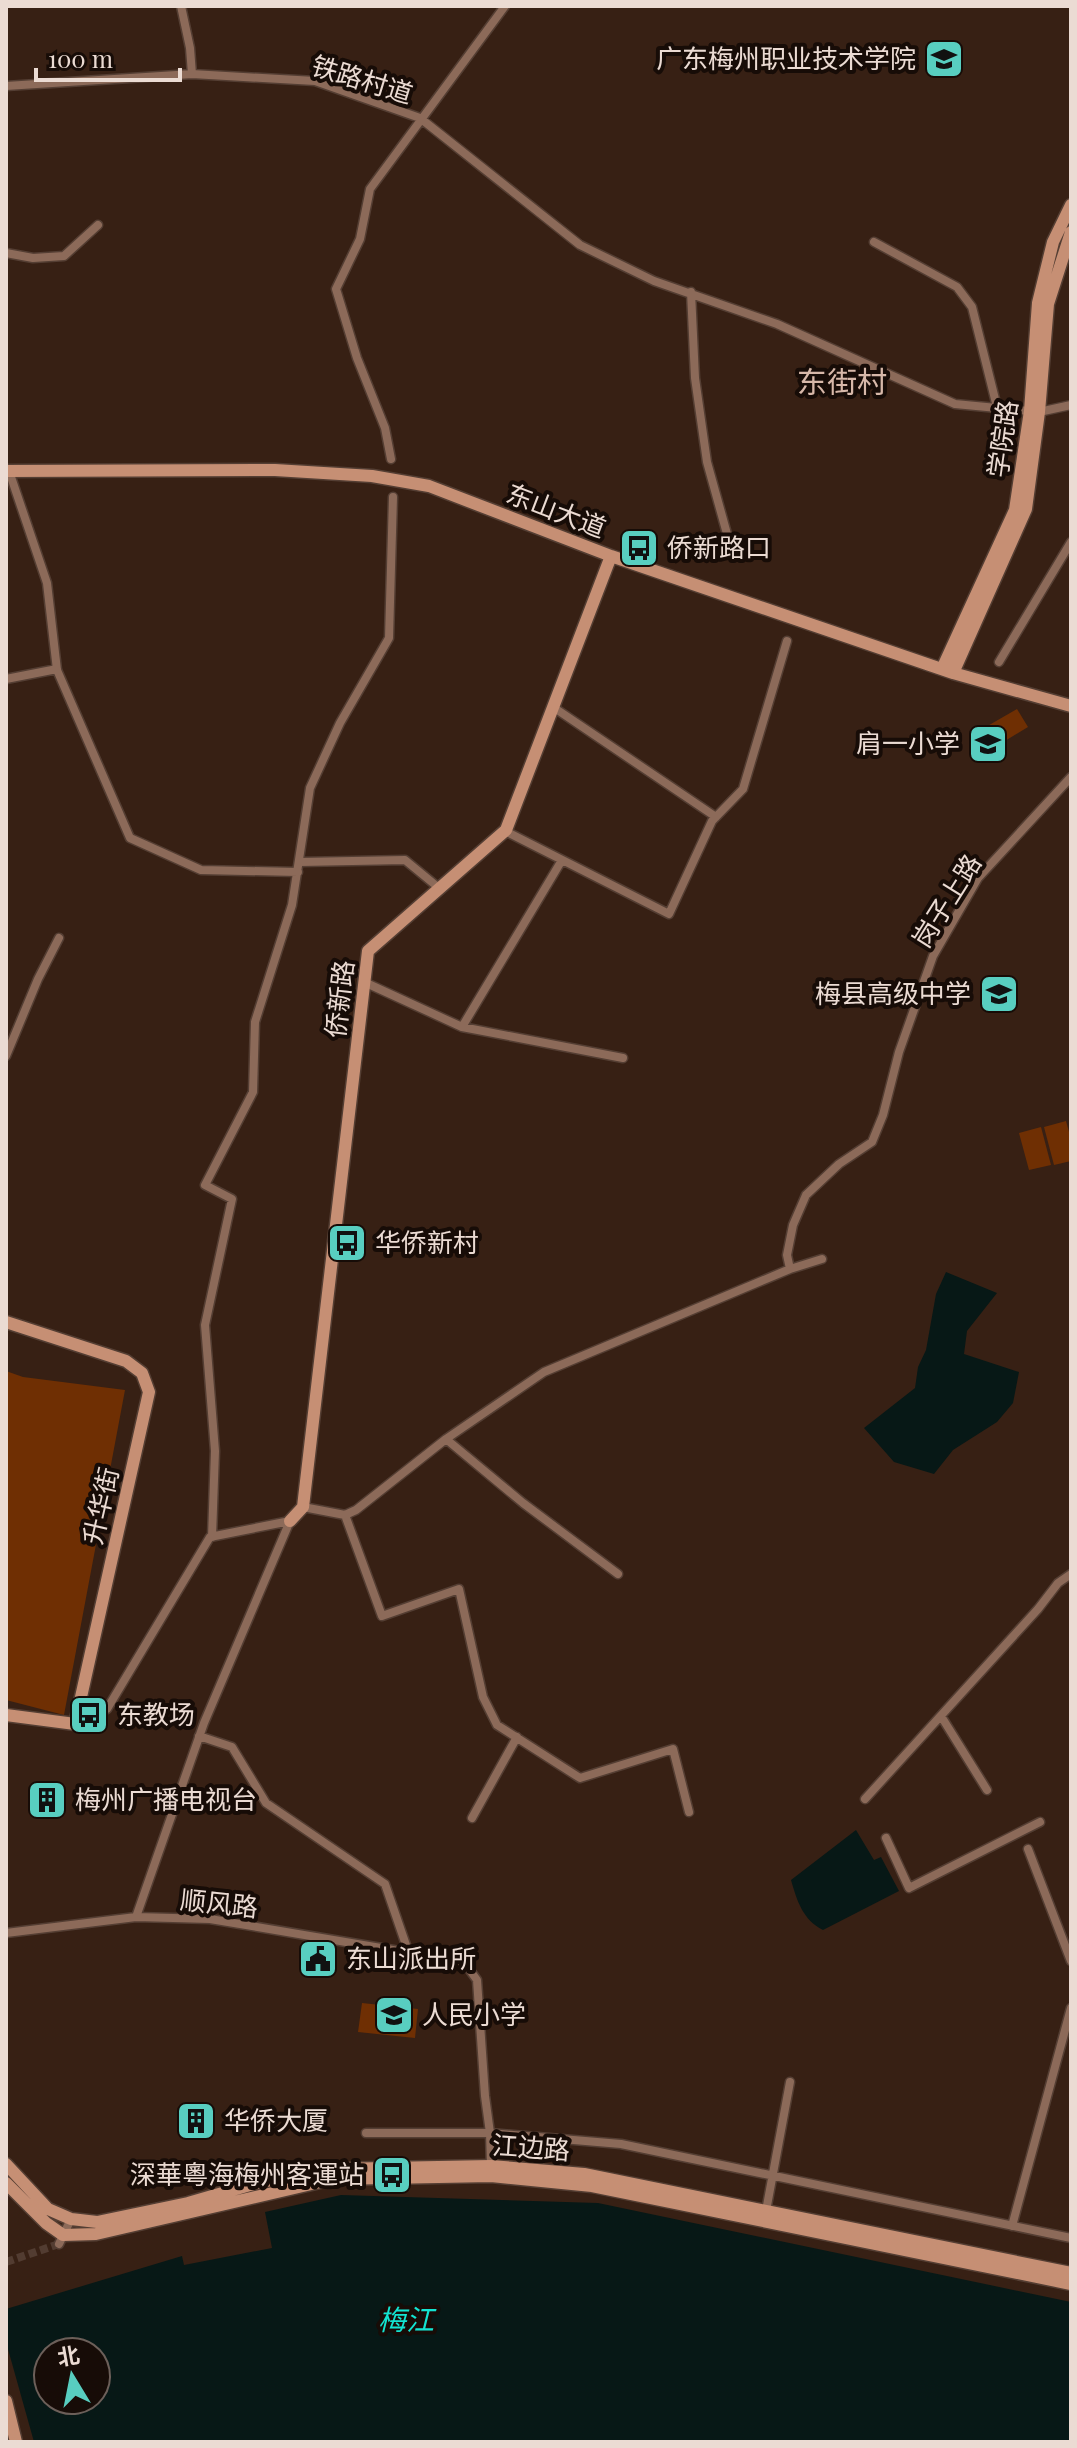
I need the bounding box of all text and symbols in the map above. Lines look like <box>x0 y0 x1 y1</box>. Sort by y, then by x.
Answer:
scale bar <box>36 32 180 82</box>
school or university icon: 广东梅州职业技术学院 <box>923 38 965 80</box>
place label: 广东梅州职业技术学院 <box>656 40 916 75</box>
text: 100 m <box>48 42 113 74</box>
street label: 铁路村道 <box>308 47 417 111</box>
district label: 东街村 <box>797 361 887 401</box>
street label: 学院路 <box>979 398 1024 480</box>
street label: 东山大道 <box>502 475 611 545</box>
bus stop icon: 侨新路口 <box>618 527 660 569</box>
place label: 侨新路口 <box>667 529 771 564</box>
school or university icon: 肩一小学 <box>967 723 1009 765</box>
place label: 肩一小学 <box>856 725 960 760</box>
street label: 岗子上路 <box>903 847 988 954</box>
street label: 侨新路 <box>316 958 361 1040</box>
school or university icon: 梅县高级中学 <box>978 973 1020 1015</box>
place label: 梅县高级中学 <box>815 975 971 1010</box>
bus stop icon: 华侨新村 <box>326 1222 368 1264</box>
place label: 华侨新村 <box>375 1224 479 1259</box>
street label: 升华街 <box>74 1464 125 1548</box>
bus stop icon: 东教场 <box>68 1694 110 1736</box>
place label: 东教场 <box>117 1696 195 1731</box>
building icon: 梅州广播电视台 <box>26 1779 68 1821</box>
place label: 梅州广播电视台 <box>75 1781 257 1816</box>
street label: 顺风路 <box>179 1881 260 1924</box>
public building icon: 东山派出所 <box>297 1938 339 1980</box>
place label: 东山派出所 <box>346 1940 476 1975</box>
school or university icon: 人民小学 <box>373 1994 415 2036</box>
place label: 人民小学 <box>422 1996 526 2031</box>
building icon: 华侨大厦 <box>175 2100 217 2142</box>
place label: 华侨大厦 <box>224 2102 328 2137</box>
street label: 江边路 <box>491 2126 571 2167</box>
bus stop icon: 深華粵海梅州客運站 <box>371 2154 413 2196</box>
place label: 深華粵海梅州客運站 <box>130 2156 364 2191</box>
water label: 梅江 <box>378 2300 437 2337</box>
north arrow <box>32 2336 112 2416</box>
text: 北 <box>55 2339 82 2372</box>

